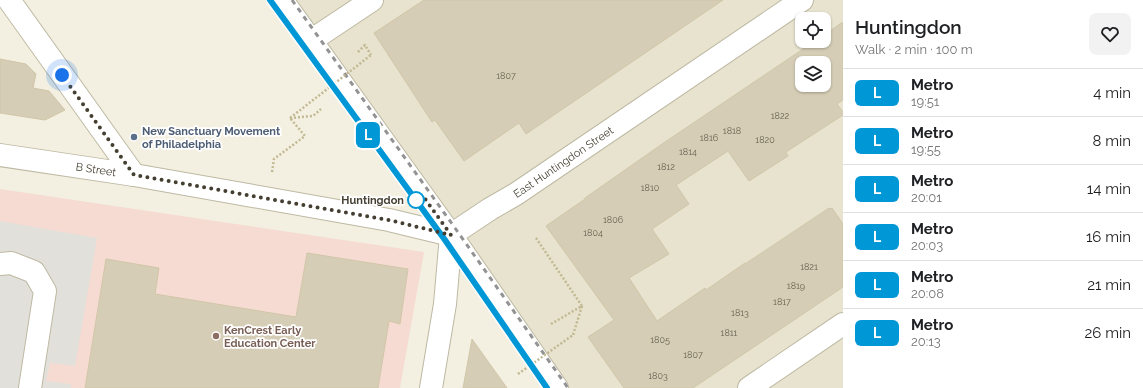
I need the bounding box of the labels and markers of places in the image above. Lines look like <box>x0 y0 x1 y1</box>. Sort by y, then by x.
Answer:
place label: New Sanctuary Movement of Philadelphia <box>142 125 281 151</box>
marker: New Sanctuary Movement of Philadelphia <box>129 132 139 142</box>
marker: Huntingdon <box>407 191 425 209</box>
place label: Huntingdon <box>341 194 404 207</box>
place label: KenCrest Early Education Center <box>224 324 316 350</box>
marker: KenCrest Early Education Center <box>211 331 221 341</box>

